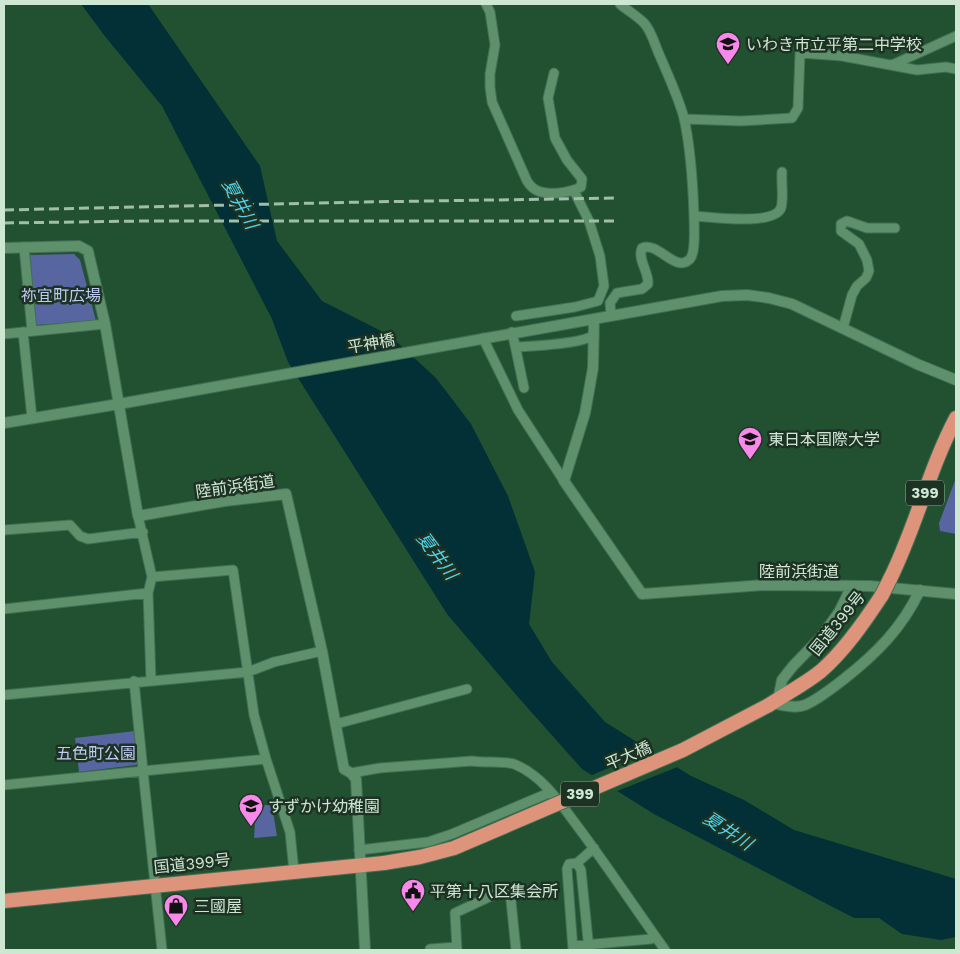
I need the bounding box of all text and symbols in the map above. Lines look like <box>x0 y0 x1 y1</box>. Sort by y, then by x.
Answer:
school or university icon: いわき市立平第二中学校 <box>715 31 741 65</box>
place label: いわき市立平第二中学校 <box>746 35 922 54</box>
water label: 夏井川 <box>218 175 264 234</box>
park label: 祢宜町広場 <box>21 286 101 305</box>
street label: 平神橋 <box>346 330 396 357</box>
school or university icon: 東日本国際大学 <box>737 426 763 460</box>
place label: 東日本国際大学 <box>768 430 880 449</box>
street label: 陸前浜街道 <box>194 472 276 501</box>
road number: 399 <box>906 480 944 506</box>
water label: 夏井川 <box>413 528 463 585</box>
street label: 陸前浜街道 <box>759 562 839 581</box>
street label: 国道399号 <box>806 587 869 659</box>
street label: 平大橋 <box>602 737 654 774</box>
park label: 五色町公園 <box>56 744 136 763</box>
road number: 399 <box>561 782 599 806</box>
school or university icon: すずかけ幼稚園 <box>238 793 264 827</box>
place label: すずかけ幼稚園 <box>268 797 380 816</box>
water label: 夏井川 <box>700 807 758 855</box>
street label: 国道399号 <box>153 850 231 877</box>
public building icon: 平第十八区集会所 <box>400 878 426 912</box>
place label: 平第十八区集会所 <box>430 882 558 901</box>
shop icon: 三國屋 <box>163 893 189 927</box>
place label: 三國屋 <box>194 897 242 916</box>

